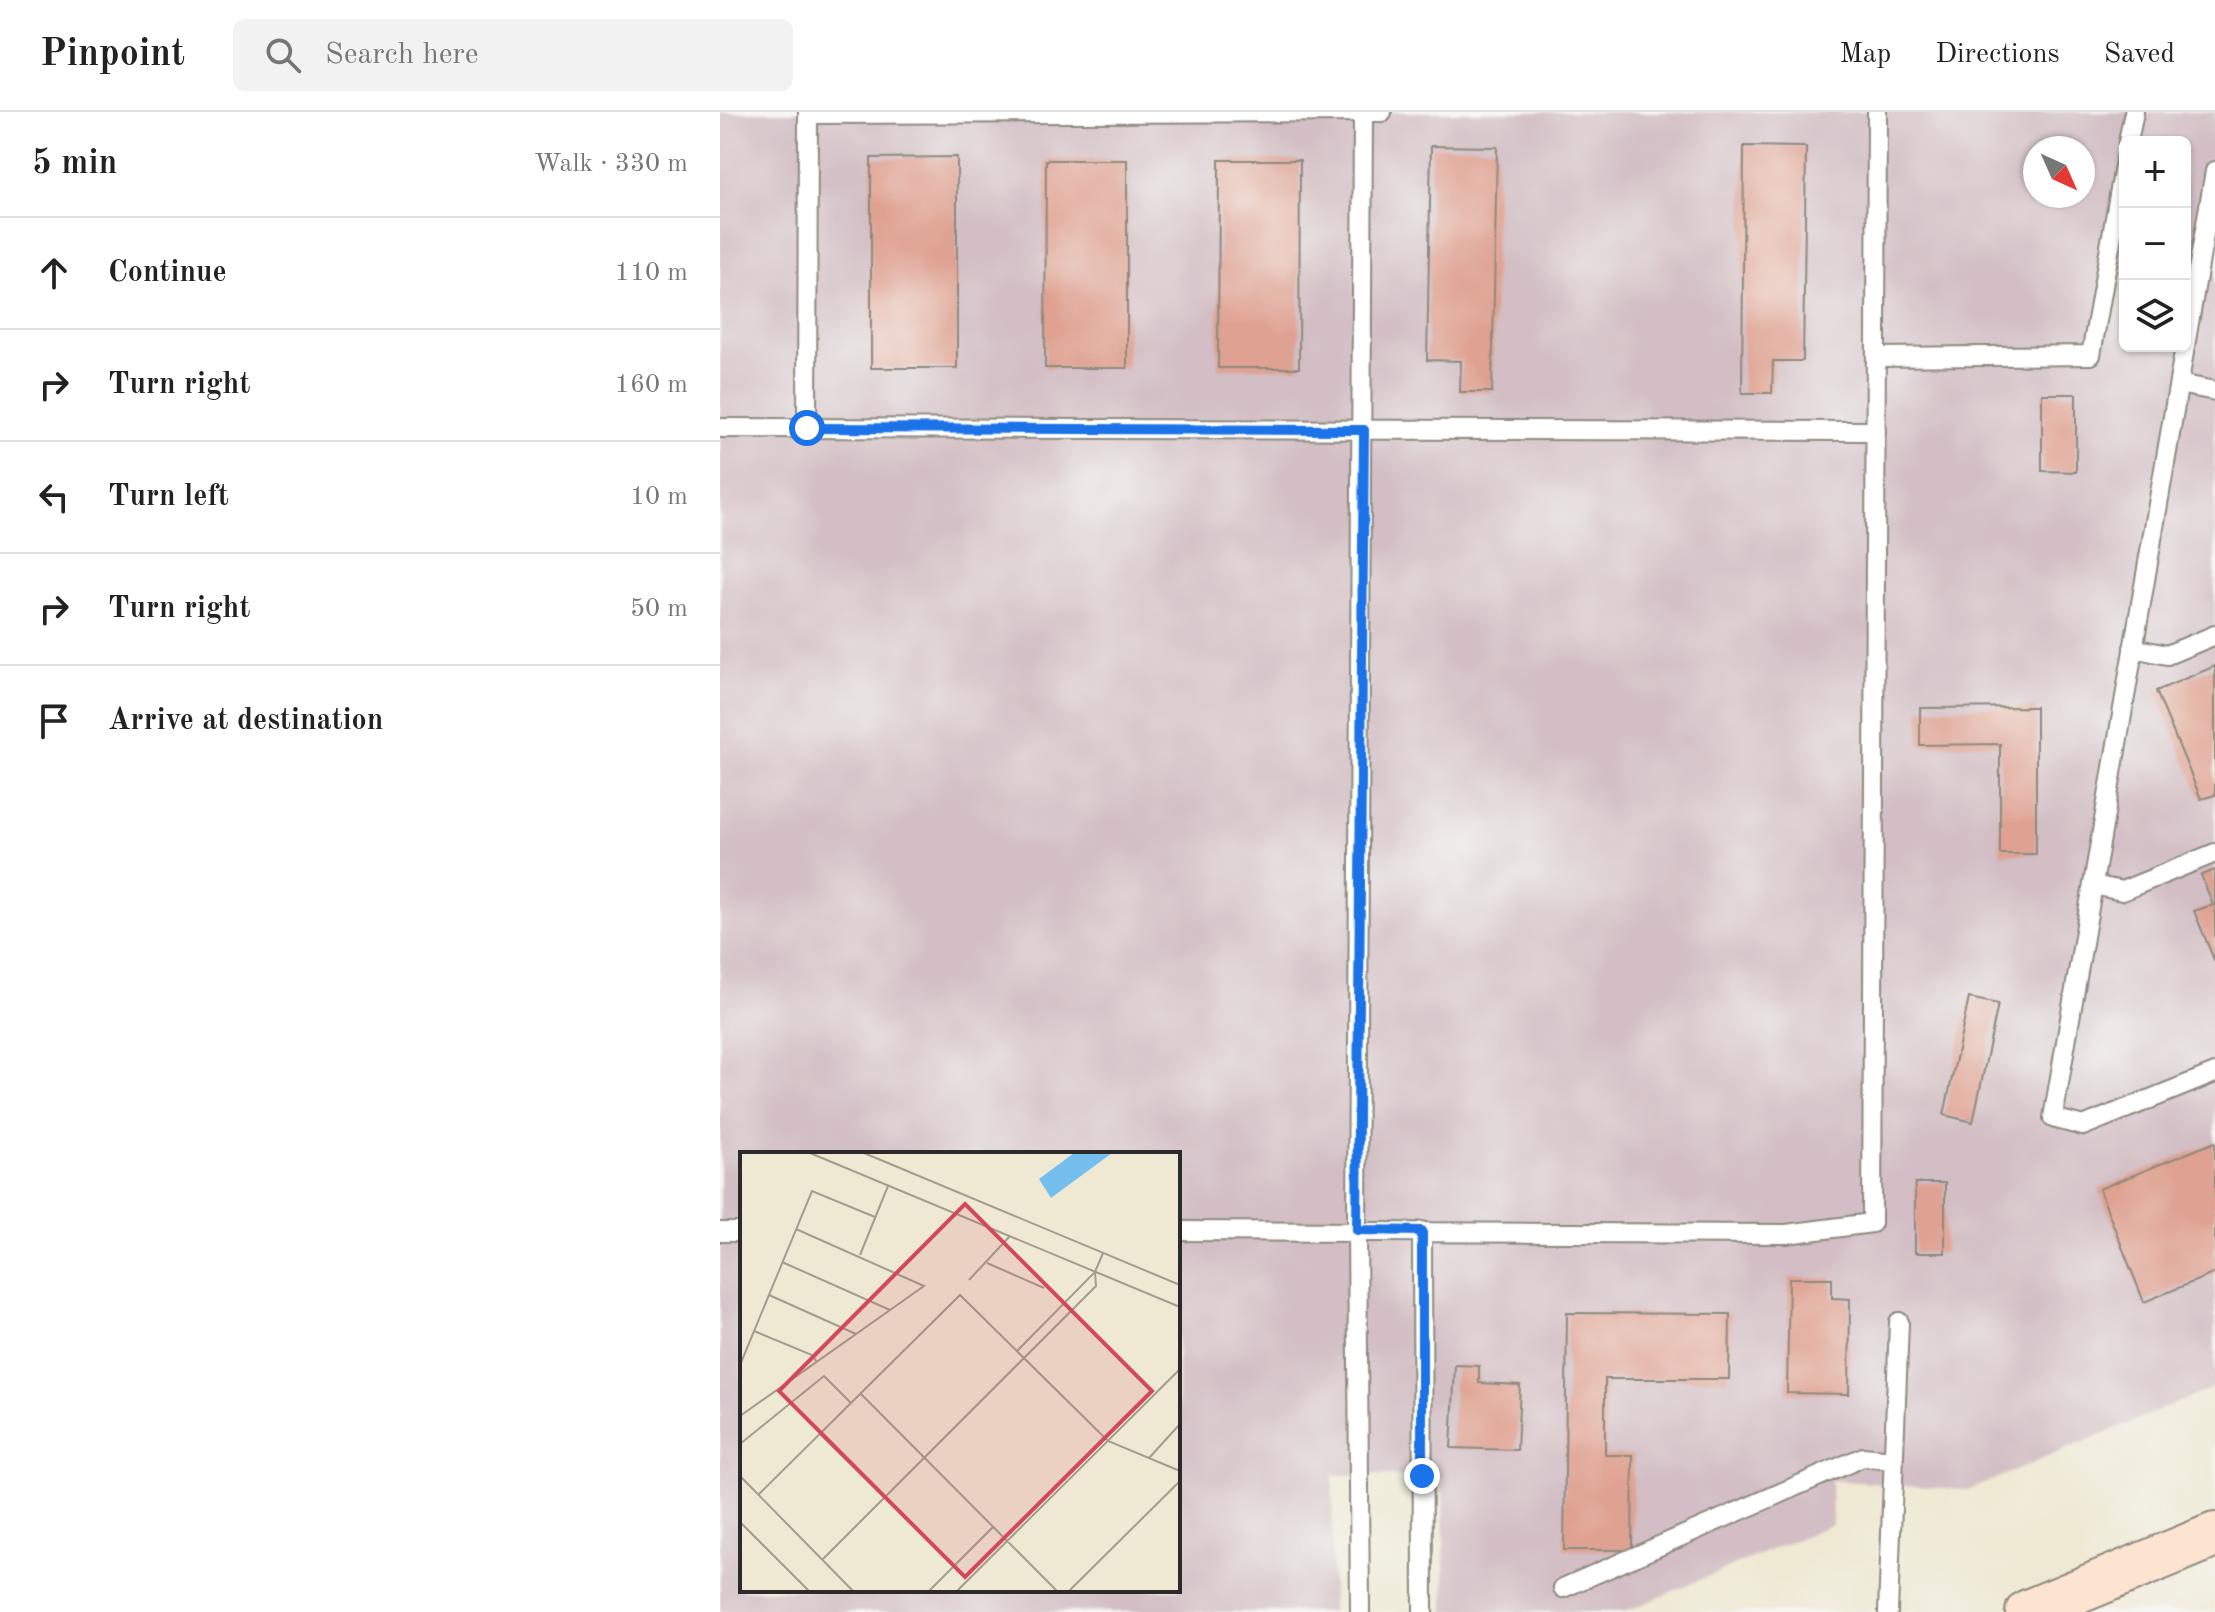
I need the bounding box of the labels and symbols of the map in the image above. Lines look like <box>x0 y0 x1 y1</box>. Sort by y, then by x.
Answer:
north arrow <box>2023 136 2095 208</box>
route start <box>789 410 825 446</box>
inset map <box>740 1152 1180 1592</box>
route end <box>1404 1458 1440 1494</box>

